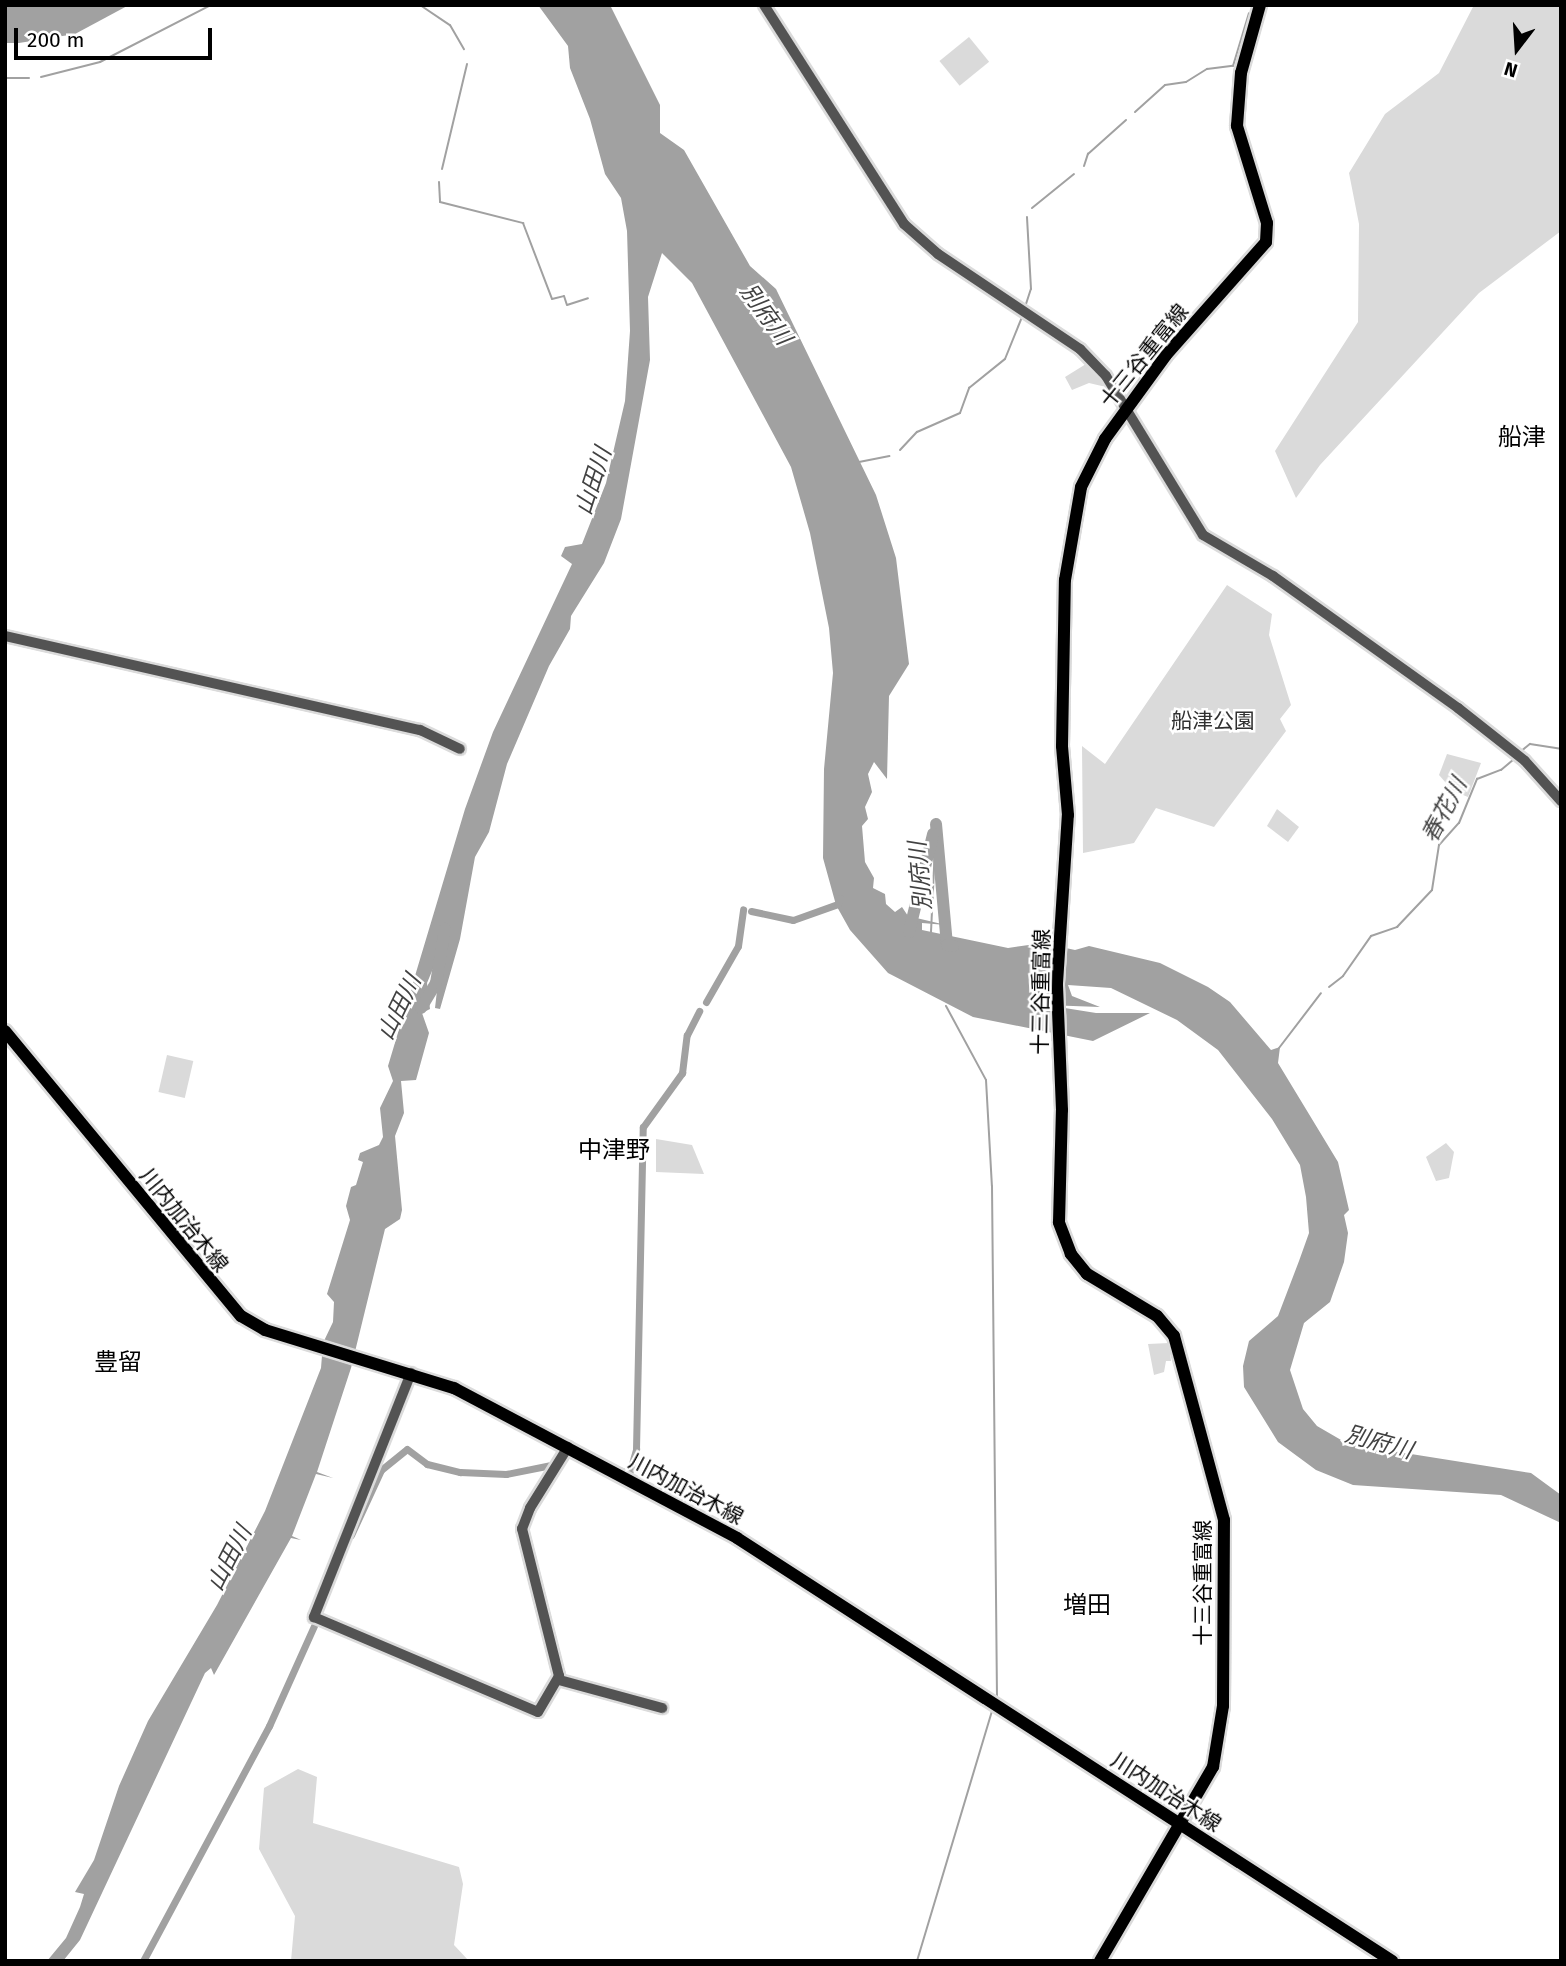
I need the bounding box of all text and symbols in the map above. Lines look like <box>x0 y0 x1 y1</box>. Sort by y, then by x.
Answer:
scale bar <box>18 14 215 58</box>
north arrow <box>1482 14 1552 84</box>
text: 200 m <box>27 27 84 53</box>
text: N <box>1501 57 1520 82</box>
water label: 別府川 <box>735 278 797 350</box>
street label: 十三谷重富線 <box>1095 299 1193 413</box>
district label: 船津 <box>1498 424 1546 452</box>
water label: 山田川 <box>569 444 617 518</box>
park label: 船津公園 <box>1171 708 1255 734</box>
water label: 春花川 <box>1416 773 1472 847</box>
water label: 別府川 <box>903 840 937 912</box>
street label: 十三谷重富線 <box>1027 929 1055 1055</box>
water label: 山田川 <box>371 970 427 1044</box>
district label: 中津野 <box>578 1137 650 1165</box>
street label: 川内加治木線 <box>135 1163 233 1277</box>
district label: 豊留 <box>94 1349 142 1377</box>
water label: 別府川 <box>1342 1420 1416 1464</box>
street label: 川内加治木線 <box>624 1448 748 1530</box>
street label: 十三谷重富線 <box>1190 1520 1216 1646</box>
water label: 山田川 <box>201 1521 257 1595</box>
district label: 増田 <box>1063 1592 1111 1620</box>
street label: 川内加治木線 <box>1106 1747 1226 1837</box>

